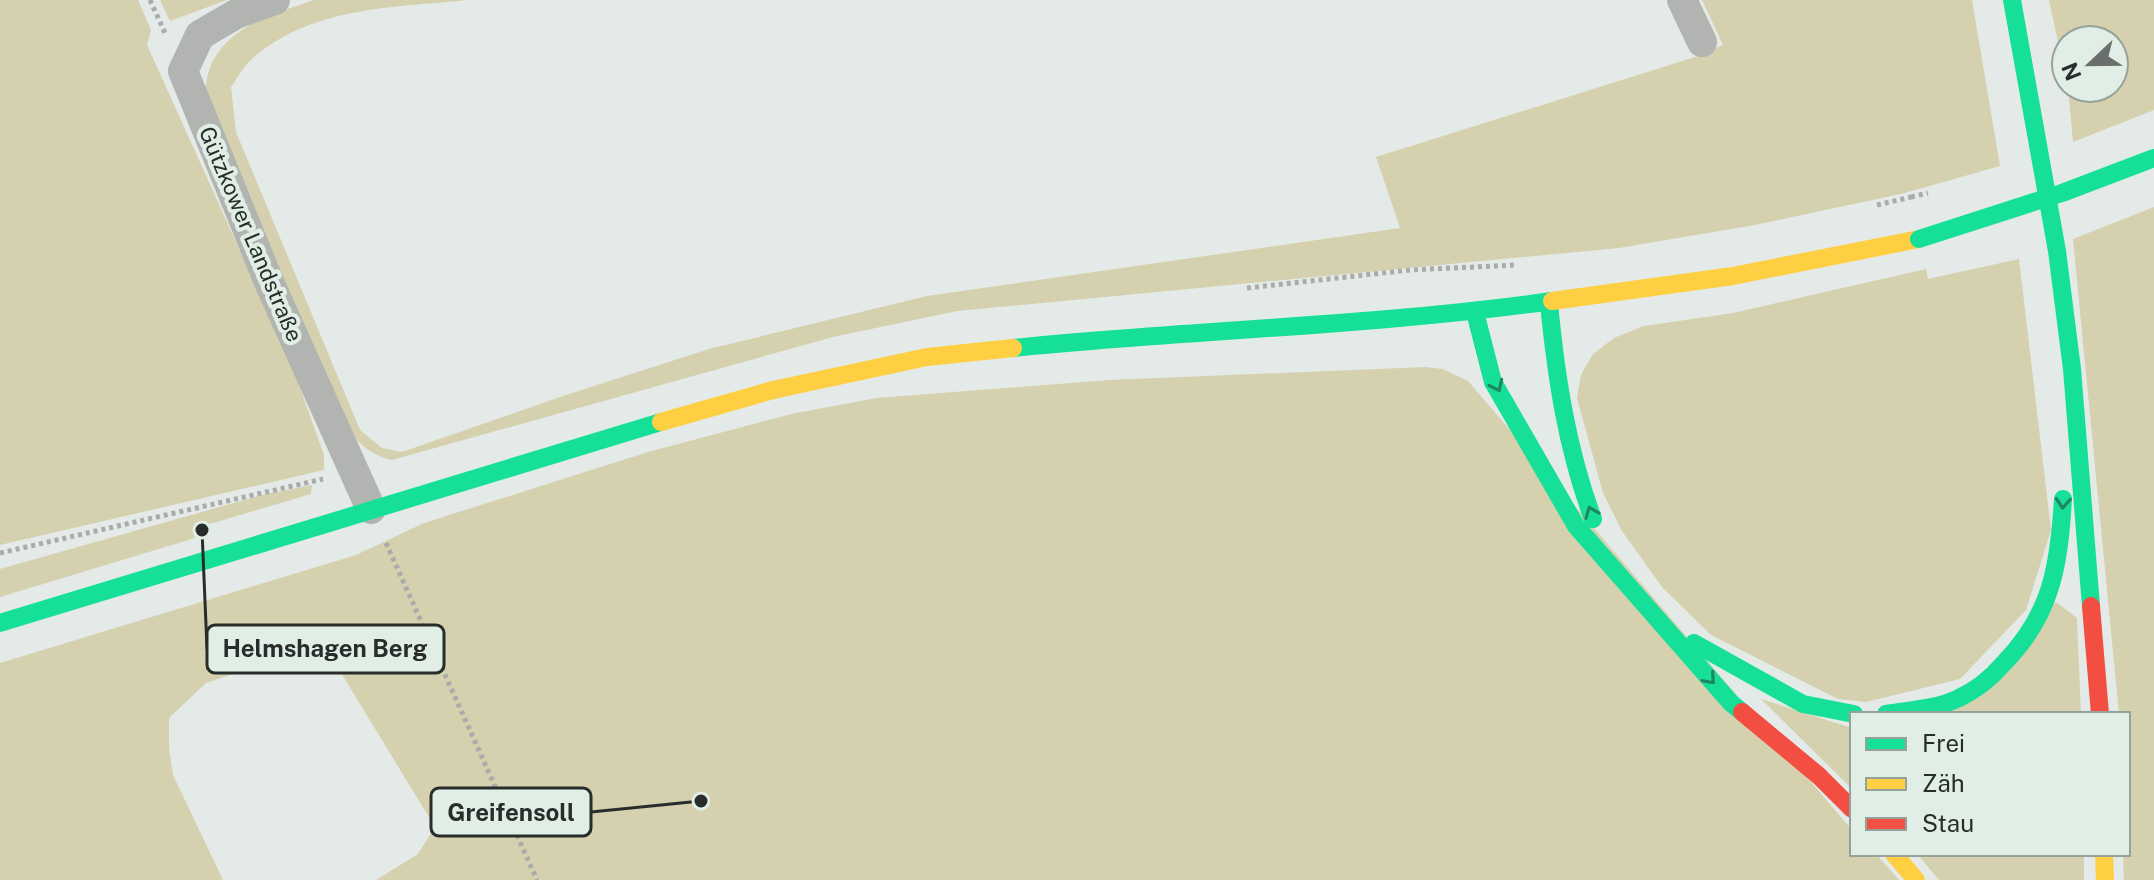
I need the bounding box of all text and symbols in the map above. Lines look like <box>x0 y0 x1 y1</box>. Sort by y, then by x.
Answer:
north arrow <box>2050 24 2130 104</box>
text: N <box>2056 59 2087 84</box>
street label: Gützkower Landstraße <box>194 123 308 345</box>
one-way arrow <box>1487 378 1503 393</box>
one-way arrow <box>2055 497 2072 510</box>
one-way arrow <box>1584 506 1601 520</box>
callout: Helmshagen Berg <box>207 625 444 673</box>
text: Helmshagen Berg <box>223 634 427 662</box>
one-way arrow <box>1700 670 1715 685</box>
legend <box>1850 712 2130 856</box>
text: Frei <box>1922 729 1965 757</box>
text: Zäh <box>1922 769 1965 797</box>
callout: Greifensoll <box>431 788 591 836</box>
text: Greifensoll <box>447 798 575 826</box>
text: Stau <box>1922 809 1974 837</box>

